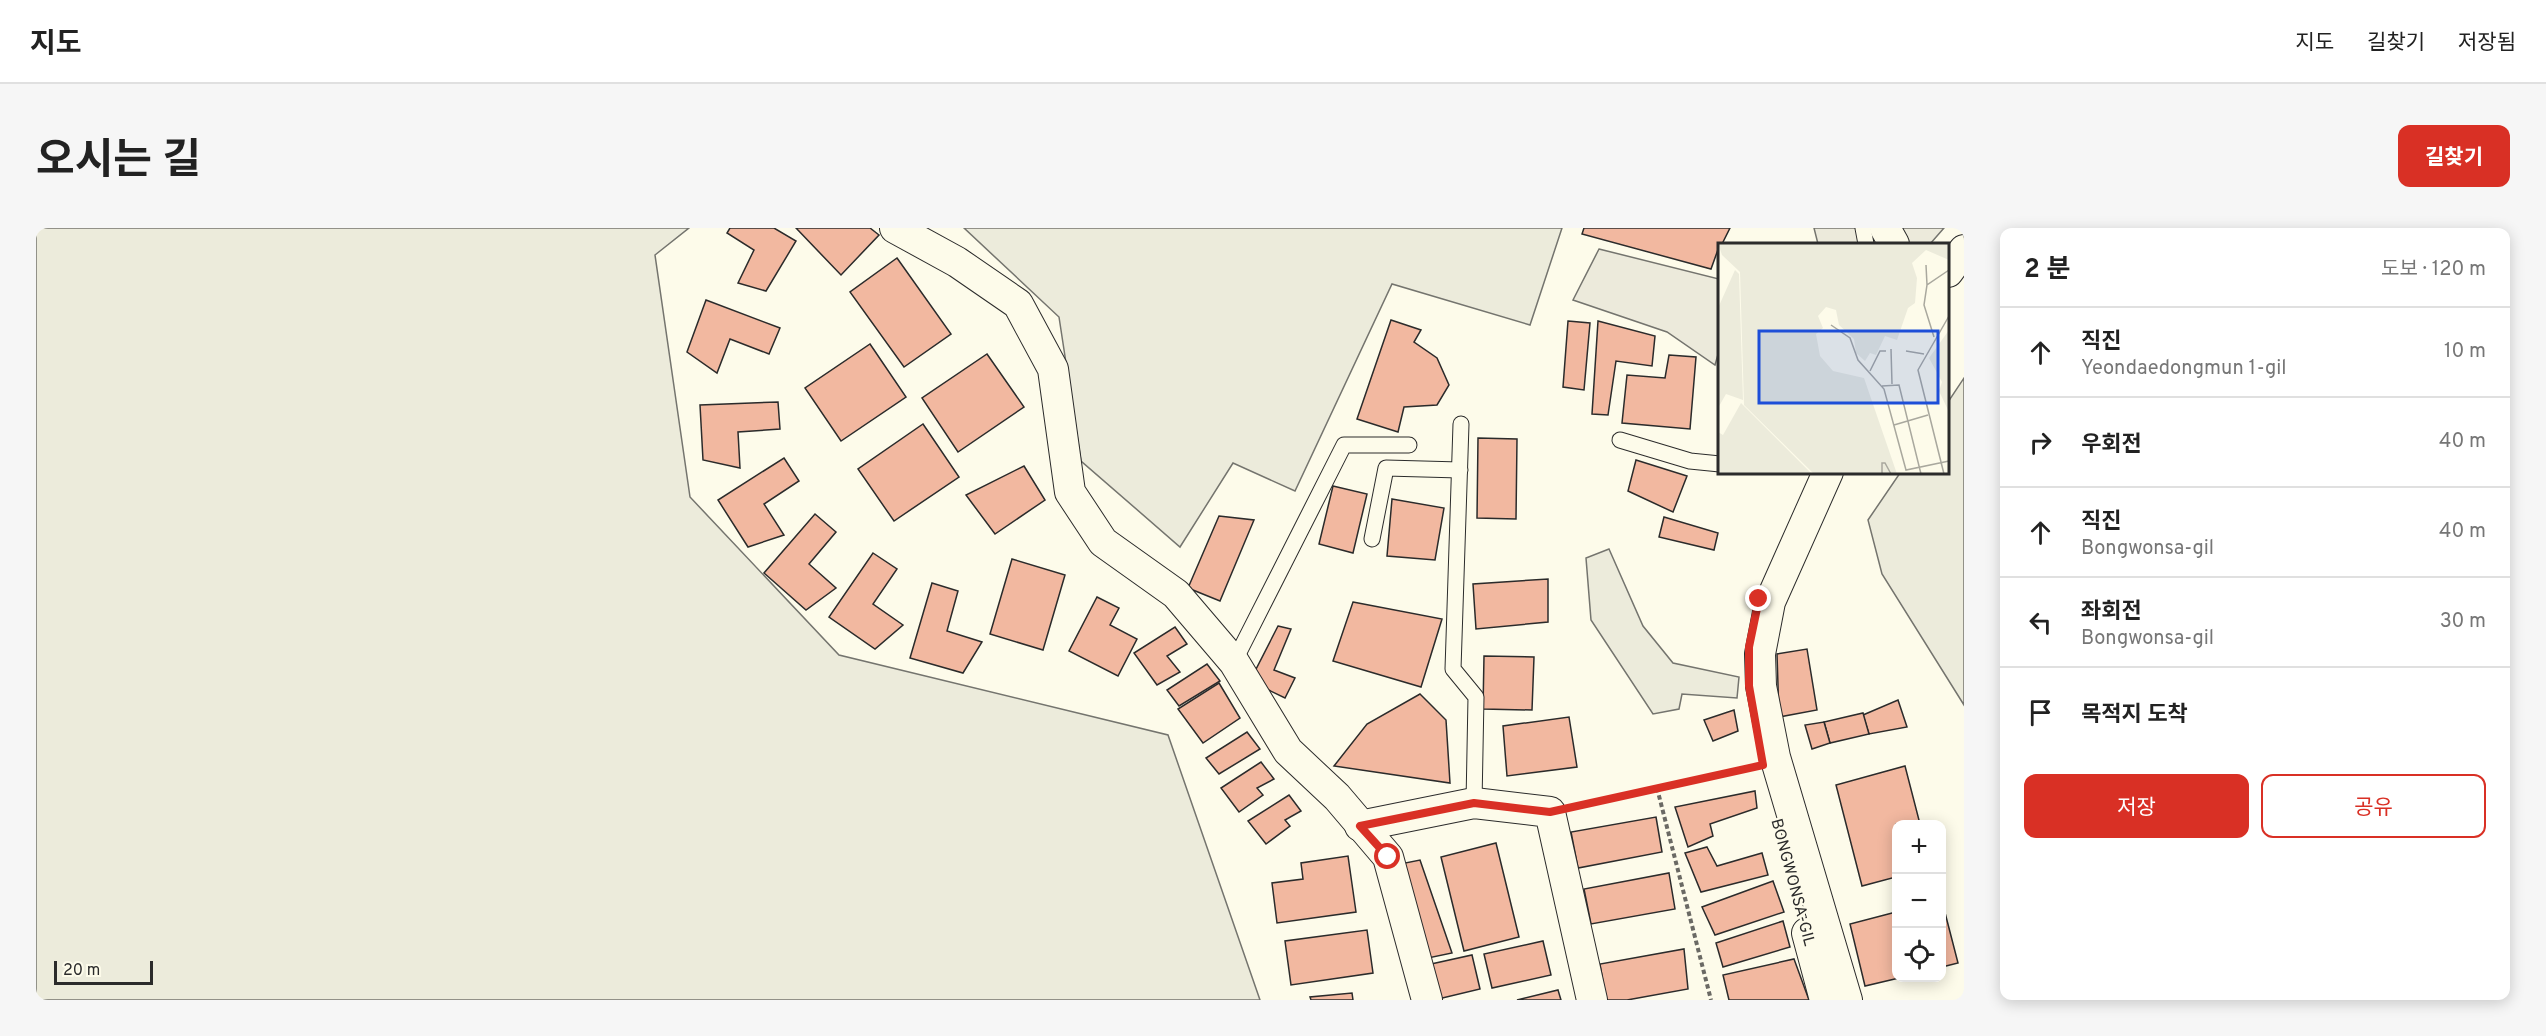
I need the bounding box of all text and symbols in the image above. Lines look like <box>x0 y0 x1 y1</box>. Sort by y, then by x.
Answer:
text: 지도 <box>30 27 82 63</box>
text: 지도 <box>2295 30 2334 57</box>
text: 길찾기 <box>2367 30 2425 57</box>
text: 저장됨 <box>2458 30 2516 57</box>
button: 길찾기 <box>2398 125 2510 187</box>
text: 오시는 길 <box>36 136 201 189</box>
inset map <box>1718 243 1949 474</box>
text: 2 분 <box>2024 254 2070 287</box>
text: 도보 · 120 m <box>2381 257 2486 283</box>
text: 직진 <box>2081 329 2121 356</box>
icon: ahead <box>2024 336 2057 369</box>
text: 10 m <box>2444 339 2486 365</box>
text: Yeondaedongmun 1-gil <box>2081 356 2286 382</box>
icon: right <box>2024 426 2057 459</box>
text: 40 m <box>2439 429 2486 455</box>
text: 우회전 <box>2081 432 2142 459</box>
text: 직진 <box>2081 509 2121 536</box>
icon: ahead <box>2024 516 2057 549</box>
text: 40 m <box>2439 519 2486 545</box>
text: Bongwonsa-gil <box>2081 536 2214 562</box>
route end <box>1745 585 1771 611</box>
text: 좌회전 <box>2081 599 2142 626</box>
icon: left <box>2024 606 2057 639</box>
text: 30 m <box>2440 609 2486 635</box>
text: Bongwonsa-gil <box>2081 626 2214 652</box>
icon: arrive <box>2024 696 2057 729</box>
text: 목적지 도착 <box>2081 702 2188 729</box>
button: 저장 <box>2024 774 2249 838</box>
button: 공유 <box>2261 774 2486 838</box>
street label: BONGWONSA-GIL <box>1765 817 1819 949</box>
map controls <box>1892 820 1946 982</box>
button: + <box>1892 820 1946 874</box>
route start <box>1374 843 1400 869</box>
button: − <box>1892 874 1946 928</box>
button: locate <box>1892 928 1946 982</box>
scale bar <box>54 958 153 986</box>
text: 20 m <box>63 961 100 981</box>

